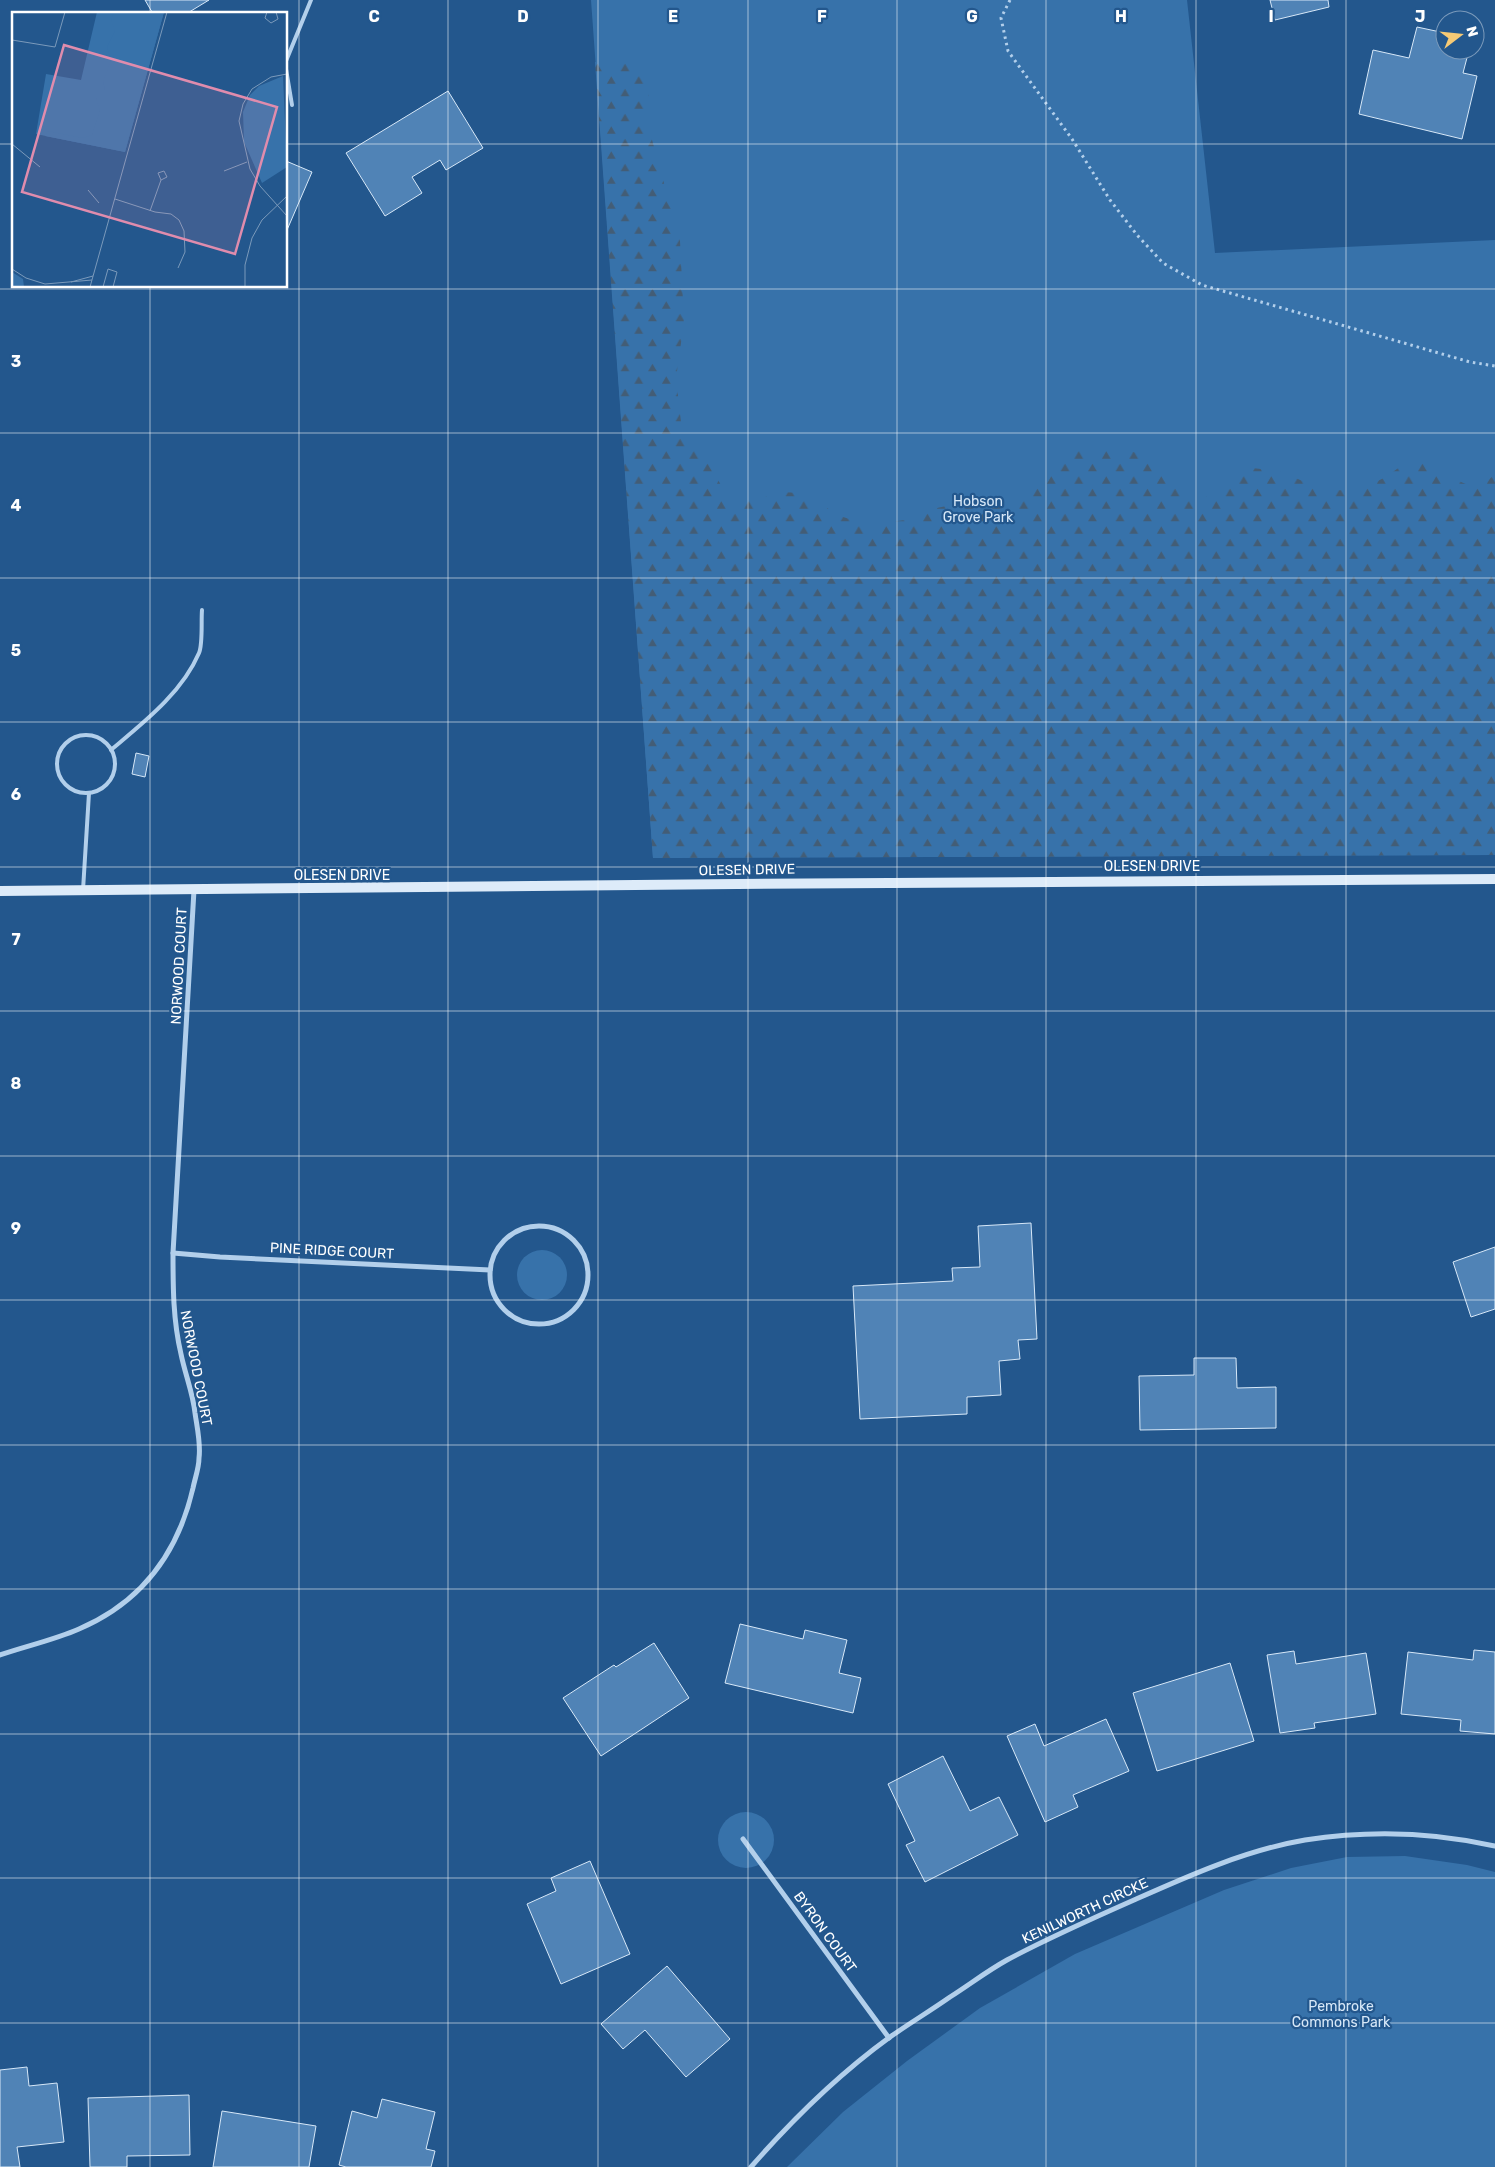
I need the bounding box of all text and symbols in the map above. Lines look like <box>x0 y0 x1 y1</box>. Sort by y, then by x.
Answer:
text: C <box>368 7 380 26</box>
text: D <box>517 7 529 26</box>
text: E <box>668 7 678 26</box>
text: F <box>817 7 827 26</box>
text: G <box>966 7 978 26</box>
text: H <box>1115 7 1127 26</box>
text: I <box>1268 7 1274 26</box>
text: J <box>1415 7 1425 26</box>
north arrow <box>1435 10 1485 60</box>
inset map <box>12 12 288 288</box>
text: N <box>1462 24 1482 39</box>
text: 3 <box>11 352 21 371</box>
park label: Hobson Grove Park <box>943 493 1014 526</box>
text: 4 <box>11 496 22 515</box>
text: 5 <box>11 641 21 660</box>
text: 6 <box>11 785 21 804</box>
street label: OLESEN DRIVE <box>1104 858 1200 875</box>
street label: OLESEN DRIVE <box>699 861 795 879</box>
street label: OLESEN DRIVE <box>294 867 390 884</box>
street label: NORWOOD COURT <box>167 907 191 1025</box>
text: 7 <box>11 930 21 949</box>
text: 8 <box>11 1074 22 1093</box>
text: 9 <box>11 1219 21 1238</box>
street label: PINE RIDGE COURT <box>269 1239 395 1263</box>
street label: NORWOOD COURT <box>176 1309 216 1427</box>
street label: KENILWORTH CIRCKE <box>1019 1874 1151 1948</box>
street label: BYRON COURT <box>790 1888 860 1976</box>
park label: Pembroke Commons Park <box>1292 1998 1391 2031</box>

